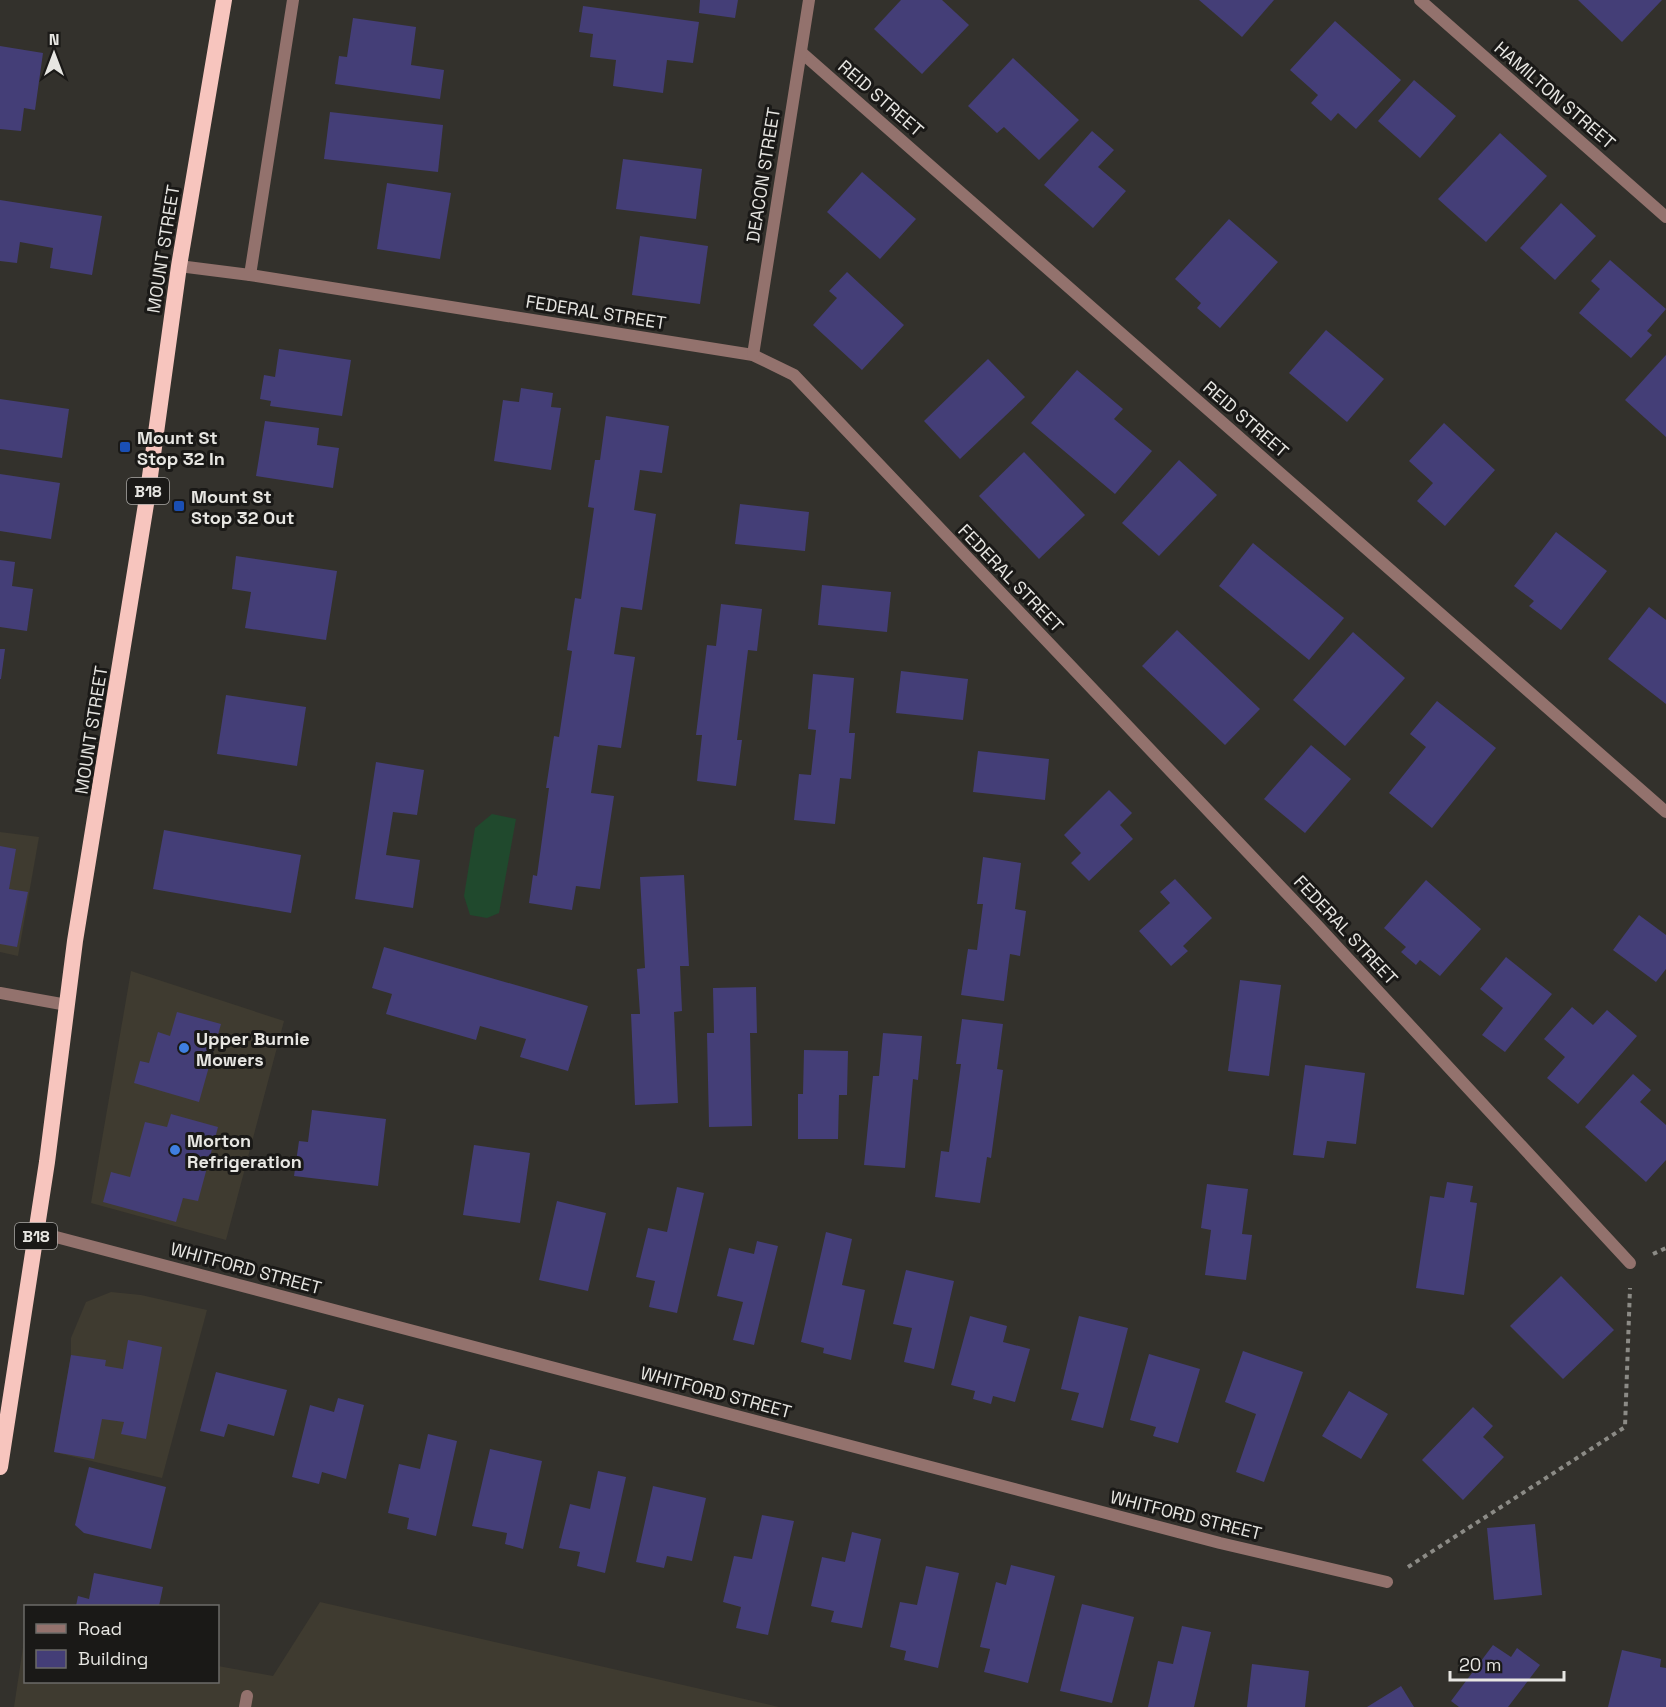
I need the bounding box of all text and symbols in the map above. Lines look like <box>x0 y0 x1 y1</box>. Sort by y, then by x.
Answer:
north arrow <box>24 24 84 84</box>
text: N <box>49 29 59 50</box>
street label: HAMILTON STREET <box>1490 36 1621 154</box>
street label: REID STREET <box>834 55 929 142</box>
street label: DEACON STREET <box>741 105 785 244</box>
street label: MOUNT STREET <box>142 183 185 315</box>
street label: FEDERAL STREET <box>524 290 668 335</box>
street label: REID STREET <box>1199 376 1294 463</box>
place label: Mount St Stop 32 In <box>137 426 225 470</box>
marker: Mount St Stop 32 In <box>118 440 132 454</box>
road number: B18 <box>127 478 169 504</box>
place label: Mount St Stop 32 Out <box>191 485 295 529</box>
marker: Mount St Stop 32 Out <box>172 499 186 513</box>
street label: FEDERAL STREET <box>953 519 1069 637</box>
street label: MOUNT STREET <box>70 664 113 796</box>
street label: FEDERAL STREET <box>1289 870 1403 990</box>
place label: Upper Burnie Mowers <box>196 1027 310 1071</box>
marker: Upper Burnie Mowers <box>177 1041 191 1055</box>
place label: Morton Refrigeration <box>187 1129 302 1173</box>
marker: Morton Refrigeration <box>168 1143 182 1157</box>
road number: B18 <box>15 1223 57 1249</box>
street label: WHITFORD STREET <box>168 1237 324 1299</box>
street label: WHITFORD STREET <box>638 1361 794 1423</box>
street label: WHITFORD STREET <box>1108 1485 1265 1545</box>
legend <box>24 1605 219 1683</box>
text: Road <box>78 1617 122 1640</box>
scale bar <box>1450 1644 1564 1682</box>
text: Building <box>78 1647 148 1670</box>
text: 20 m <box>1459 1653 1502 1676</box>

